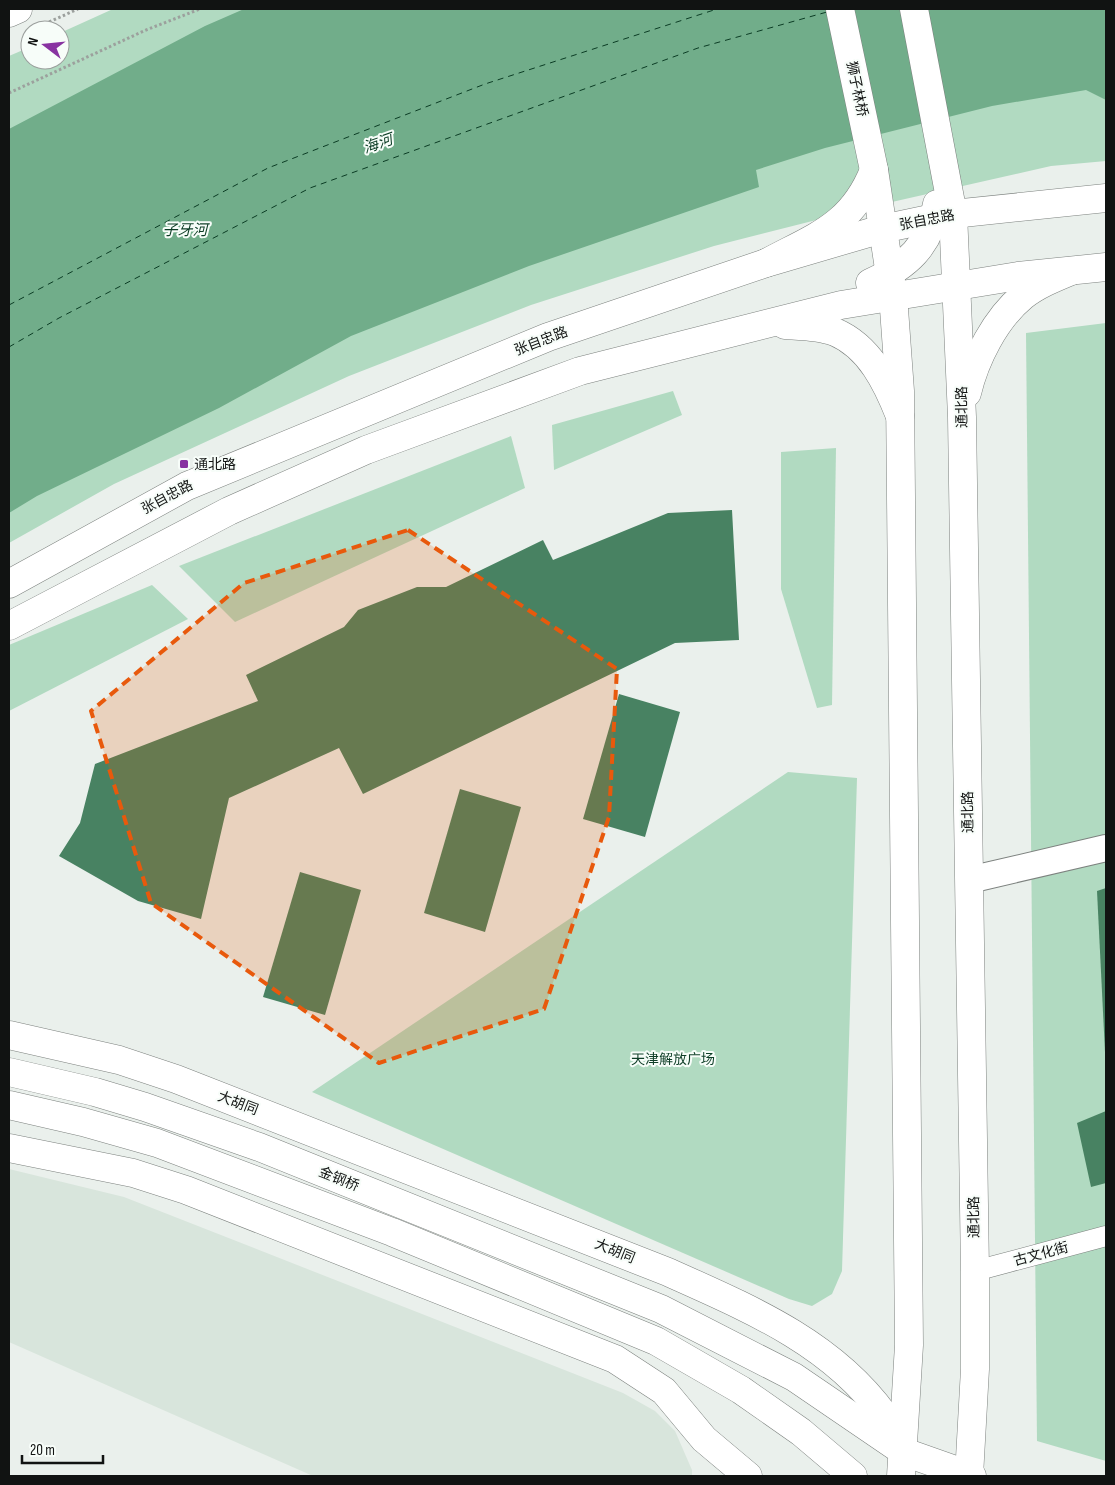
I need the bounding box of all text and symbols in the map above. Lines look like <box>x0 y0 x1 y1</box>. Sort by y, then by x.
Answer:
north arrow <box>20 20 70 70</box>
text: N <box>24 36 42 47</box>
street label: 狮子林桥 <box>843 60 871 118</box>
water label: 海河 <box>361 129 398 158</box>
street label: 张自忠路 <box>898 206 956 234</box>
water label: 子牙河 <box>162 221 210 240</box>
street label: 张自忠路 <box>512 323 570 359</box>
street label: 通北路 <box>953 386 971 428</box>
place label: 通北路 <box>194 456 236 473</box>
marker: 通北路 <box>178 458 190 470</box>
street label: 张自忠路 <box>138 476 196 518</box>
street label: 通北路 <box>959 791 977 833</box>
park label: 天津解放广场 <box>631 1051 715 1068</box>
street label: 大胡同 <box>215 1088 261 1118</box>
street label: 金钢桥 <box>316 1163 362 1195</box>
street label: 通北路 <box>965 1196 983 1238</box>
street label: 大胡同 <box>592 1235 638 1267</box>
street label: 古文化街 <box>1012 1239 1070 1269</box>
scale bar <box>22 1432 104 1464</box>
text: 20 m <box>30 1441 55 1460</box>

